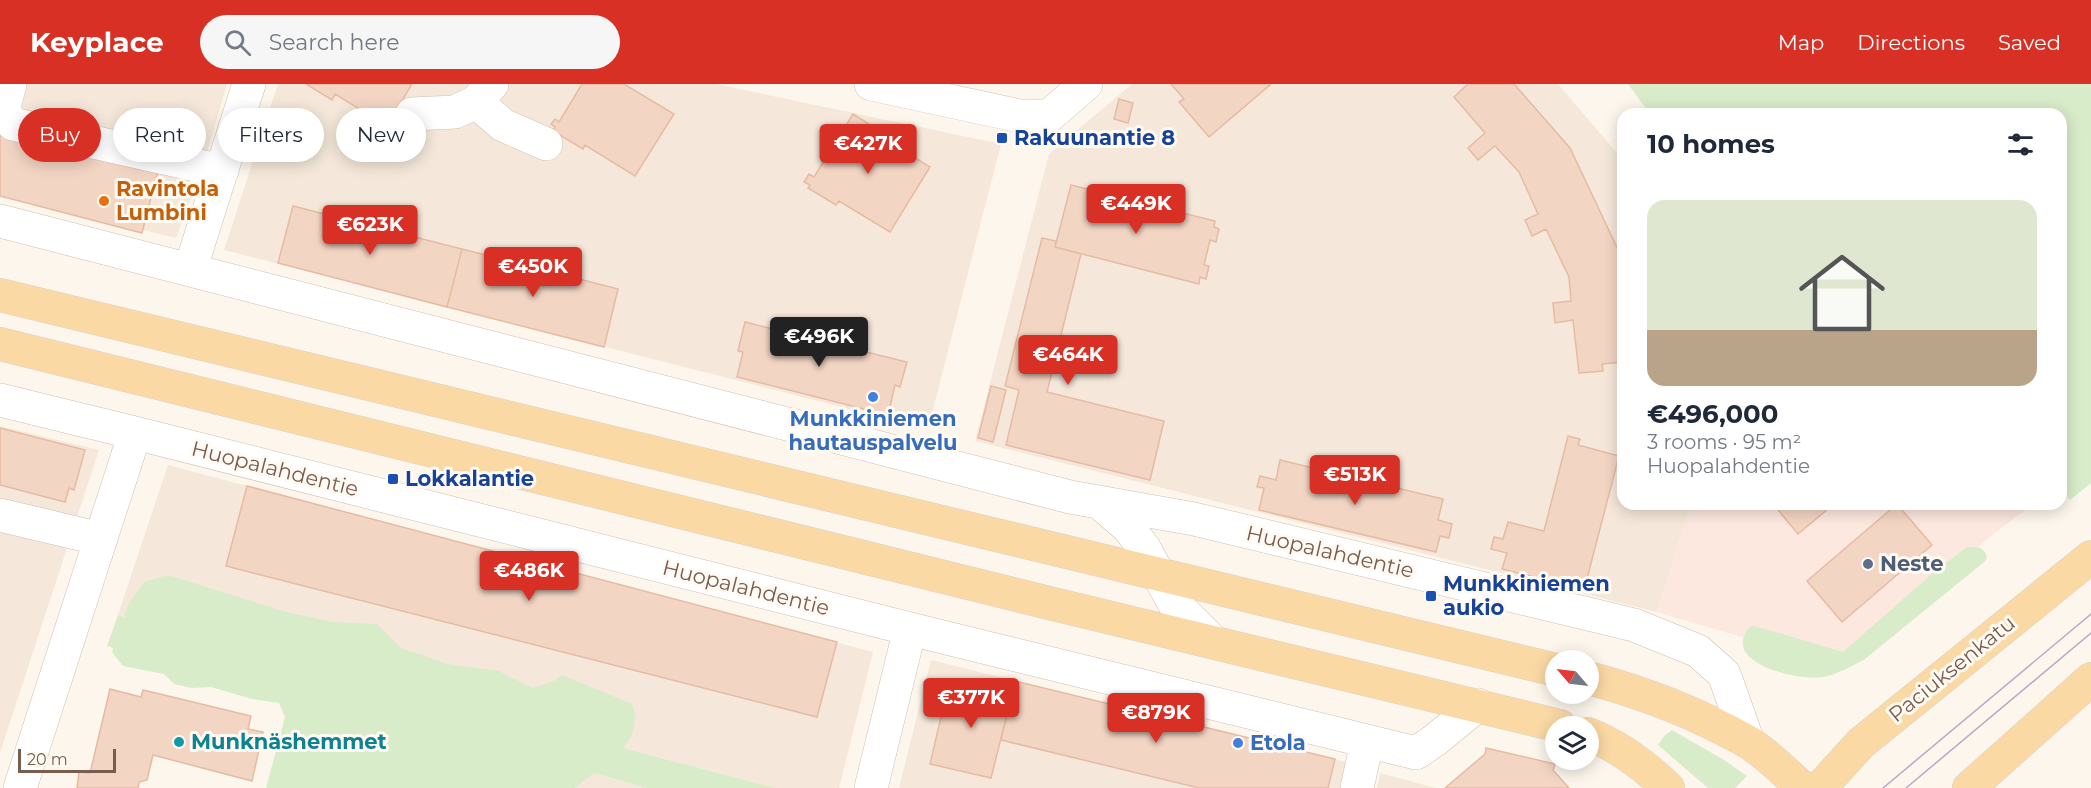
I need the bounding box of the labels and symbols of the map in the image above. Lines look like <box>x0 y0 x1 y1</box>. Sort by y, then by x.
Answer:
pin: €427K <box>826 124 910 175</box>
place label: Rakuunantie 8 <box>1014 125 1175 150</box>
marker: Rakuunantie 8 <box>995 131 1009 145</box>
place label: Ravintola Lumbini <box>116 176 219 225</box>
pin: €449K <box>1094 184 1178 235</box>
marker: Ravintola Lumbini <box>97 194 111 208</box>
pin: €623K <box>328 205 412 256</box>
pin: €450K <box>491 247 575 298</box>
pin: €496K <box>777 317 861 368</box>
pin: €464K <box>1026 335 1110 386</box>
marker: Munkkiniemen hautauspalvelu <box>866 390 880 404</box>
place label: Munkkiniemen hautauspalvelu <box>788 406 958 455</box>
street label: Huopalahdentie <box>189 436 361 501</box>
pin: €513K <box>1313 455 1397 506</box>
place label: Lokkalantie <box>405 466 534 491</box>
marker: Lokkalantie <box>386 472 400 486</box>
street label: Huopalahdentie <box>1244 520 1416 583</box>
pin: €486K <box>487 551 571 602</box>
place label: Neste <box>1880 551 1943 576</box>
street label: Huopalahdentie <box>660 555 832 620</box>
marker: Neste <box>1861 557 1875 571</box>
place label: Munkkiniemen aukio <box>1443 571 1610 620</box>
marker: Munkkiniemen aukio <box>1424 589 1438 603</box>
street label: Paciuksenkatu <box>1883 610 2020 727</box>
north arrow <box>1545 650 1599 704</box>
pin: €377K <box>929 678 1013 729</box>
pin: €879K <box>1114 693 1198 744</box>
place label: Munknäshemmet <box>191 729 387 754</box>
place label: Etola <box>1250 730 1306 755</box>
marker: Munknäshemmet <box>172 735 186 749</box>
marker: Etola <box>1231 736 1245 750</box>
scale bar <box>18 746 116 774</box>

